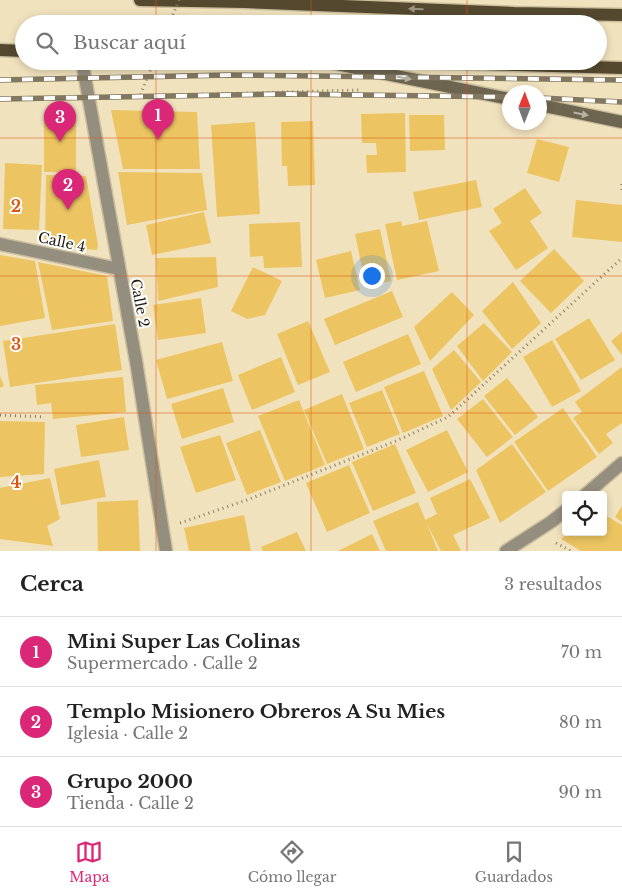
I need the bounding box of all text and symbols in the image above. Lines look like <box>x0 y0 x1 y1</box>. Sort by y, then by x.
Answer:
one-way arrow <box>408 5 424 13</box>
search box <box>15 15 607 70</box>
icon: search <box>33 29 61 57</box>
text: Buscar aquí <box>73 31 186 54</box>
one-way arrow <box>397 74 412 82</box>
north arrow <box>502 85 547 130</box>
pin: 1 <box>142 99 174 140</box>
pin: 3 <box>44 101 76 142</box>
one-way arrow <box>573 110 589 118</box>
pin: 2 <box>52 169 84 210</box>
text: 2 <box>11 196 21 216</box>
street label: Calle 4 <box>36 228 88 256</box>
your location <box>359 263 385 289</box>
street label: Calle 2 <box>127 277 153 329</box>
text: 3 <box>11 334 21 354</box>
text: 4 <box>11 472 21 492</box>
map controls <box>562 491 607 536</box>
button: locate <box>562 491 607 536</box>
text: Cerca <box>20 571 84 597</box>
text: 3 resultados <box>504 574 602 594</box>
text: Mini Super Las Colinas <box>67 630 300 653</box>
text: 1 <box>33 642 39 662</box>
text: 70 m <box>561 642 602 662</box>
text: Supermercado · Calle 2 <box>67 653 258 673</box>
text: Templo Misionero Obreros A Su Mies <box>67 700 445 723</box>
text: 2 <box>31 712 41 732</box>
text: 80 m <box>559 712 602 732</box>
text: Iglesia · Calle 2 <box>67 723 188 743</box>
text: Grupo 2000 <box>67 770 193 793</box>
text: 3 <box>31 782 41 802</box>
text: 90 m <box>559 782 602 802</box>
text: Tienda · Calle 2 <box>67 793 194 813</box>
tab: Mapa <box>69 838 109 886</box>
tab: Cómo llegar <box>248 838 336 886</box>
tab: Guardados <box>475 838 553 886</box>

